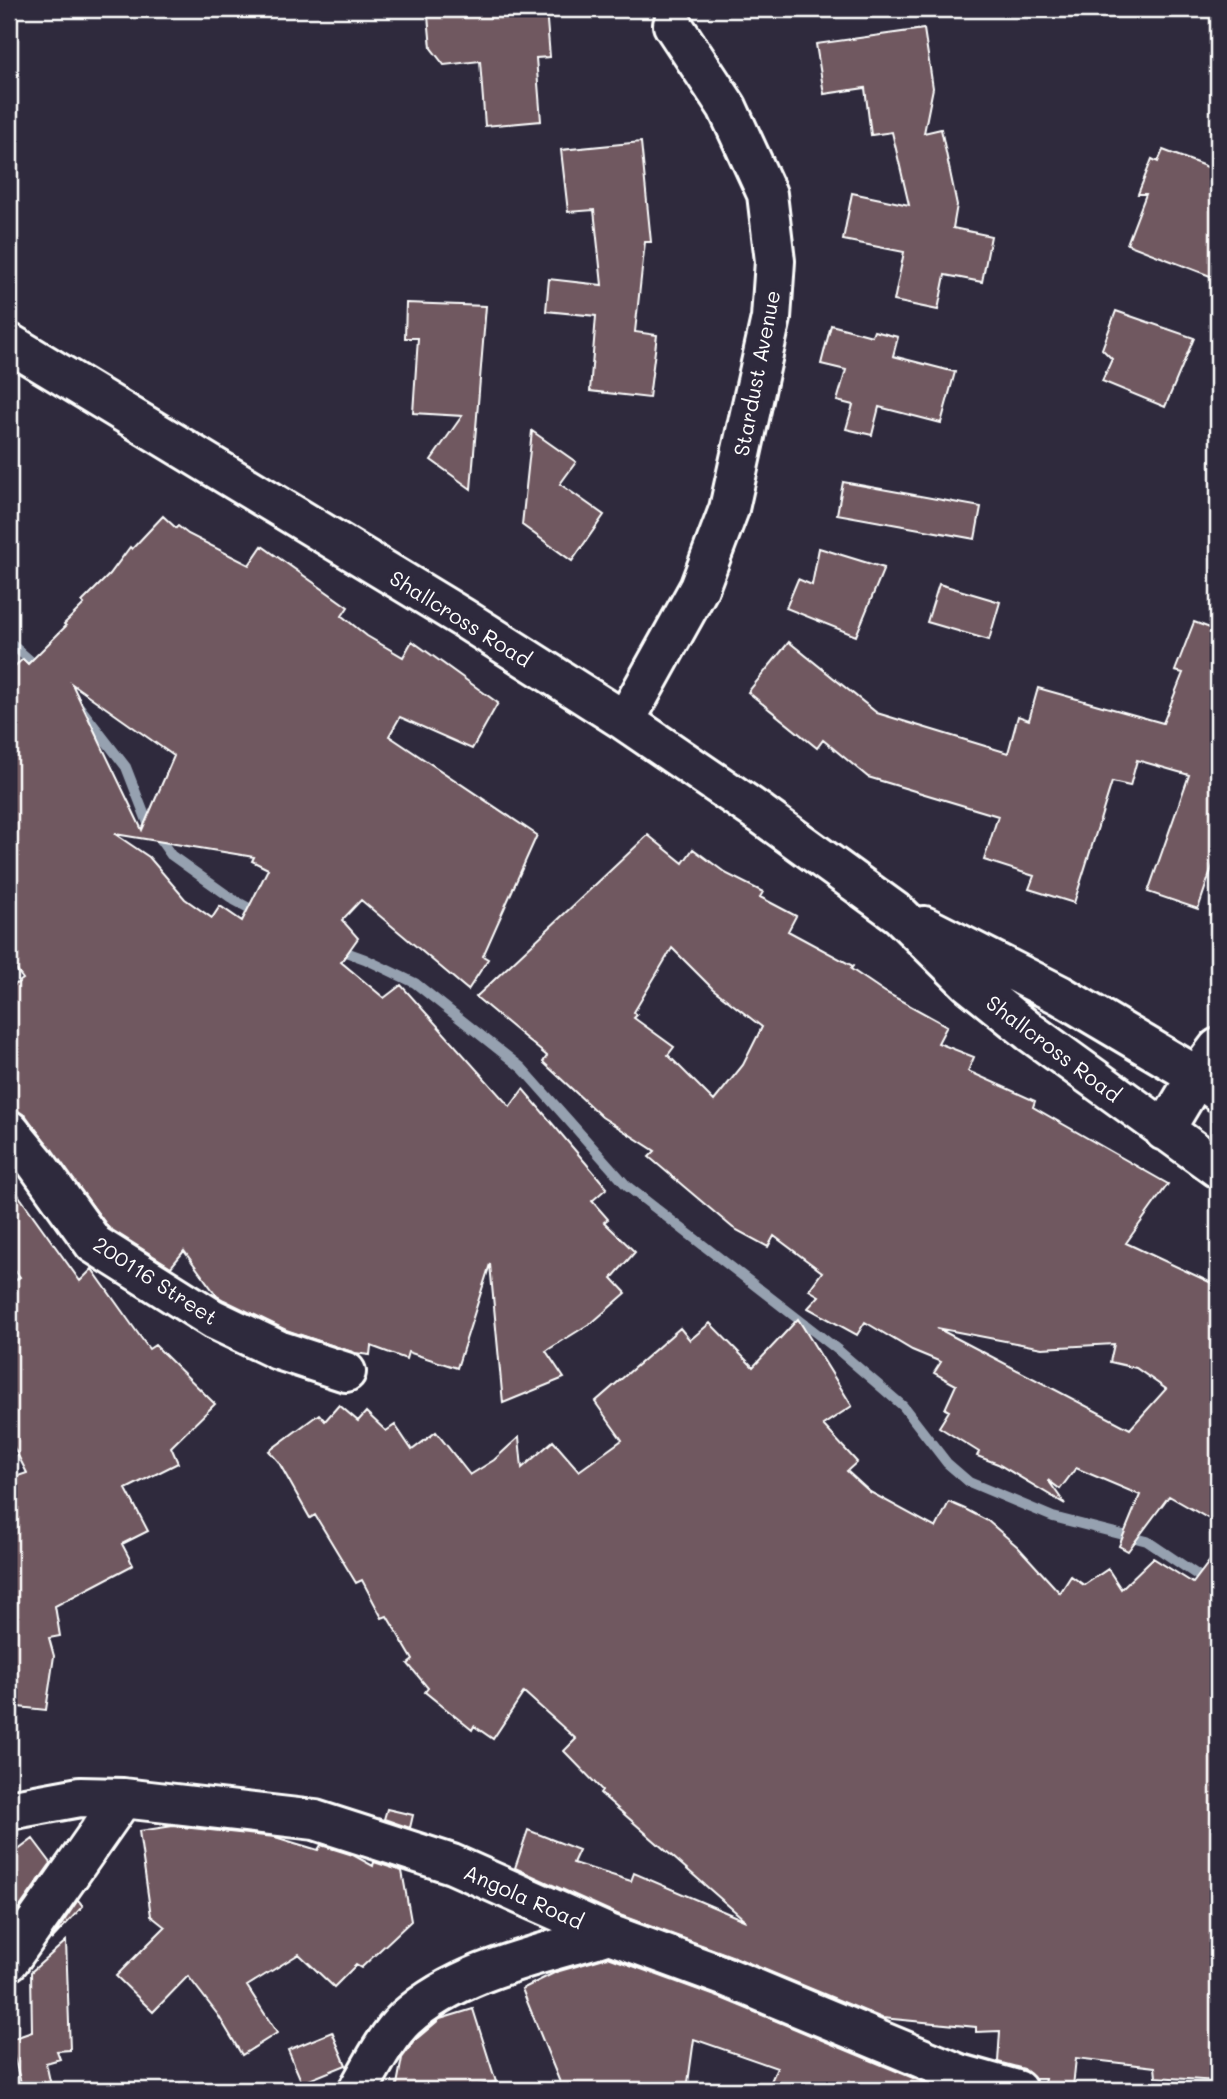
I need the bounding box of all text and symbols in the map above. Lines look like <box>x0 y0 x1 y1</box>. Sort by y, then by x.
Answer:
street label: Stardust Avenue <box>727 288 785 458</box>
street label: Shallcross Road <box>385 564 537 672</box>
street label: Shallcross Road <box>981 988 1127 1108</box>
street label: 200116 Street <box>89 1230 223 1330</box>
street label: Angola Road <box>460 1858 588 1934</box>

